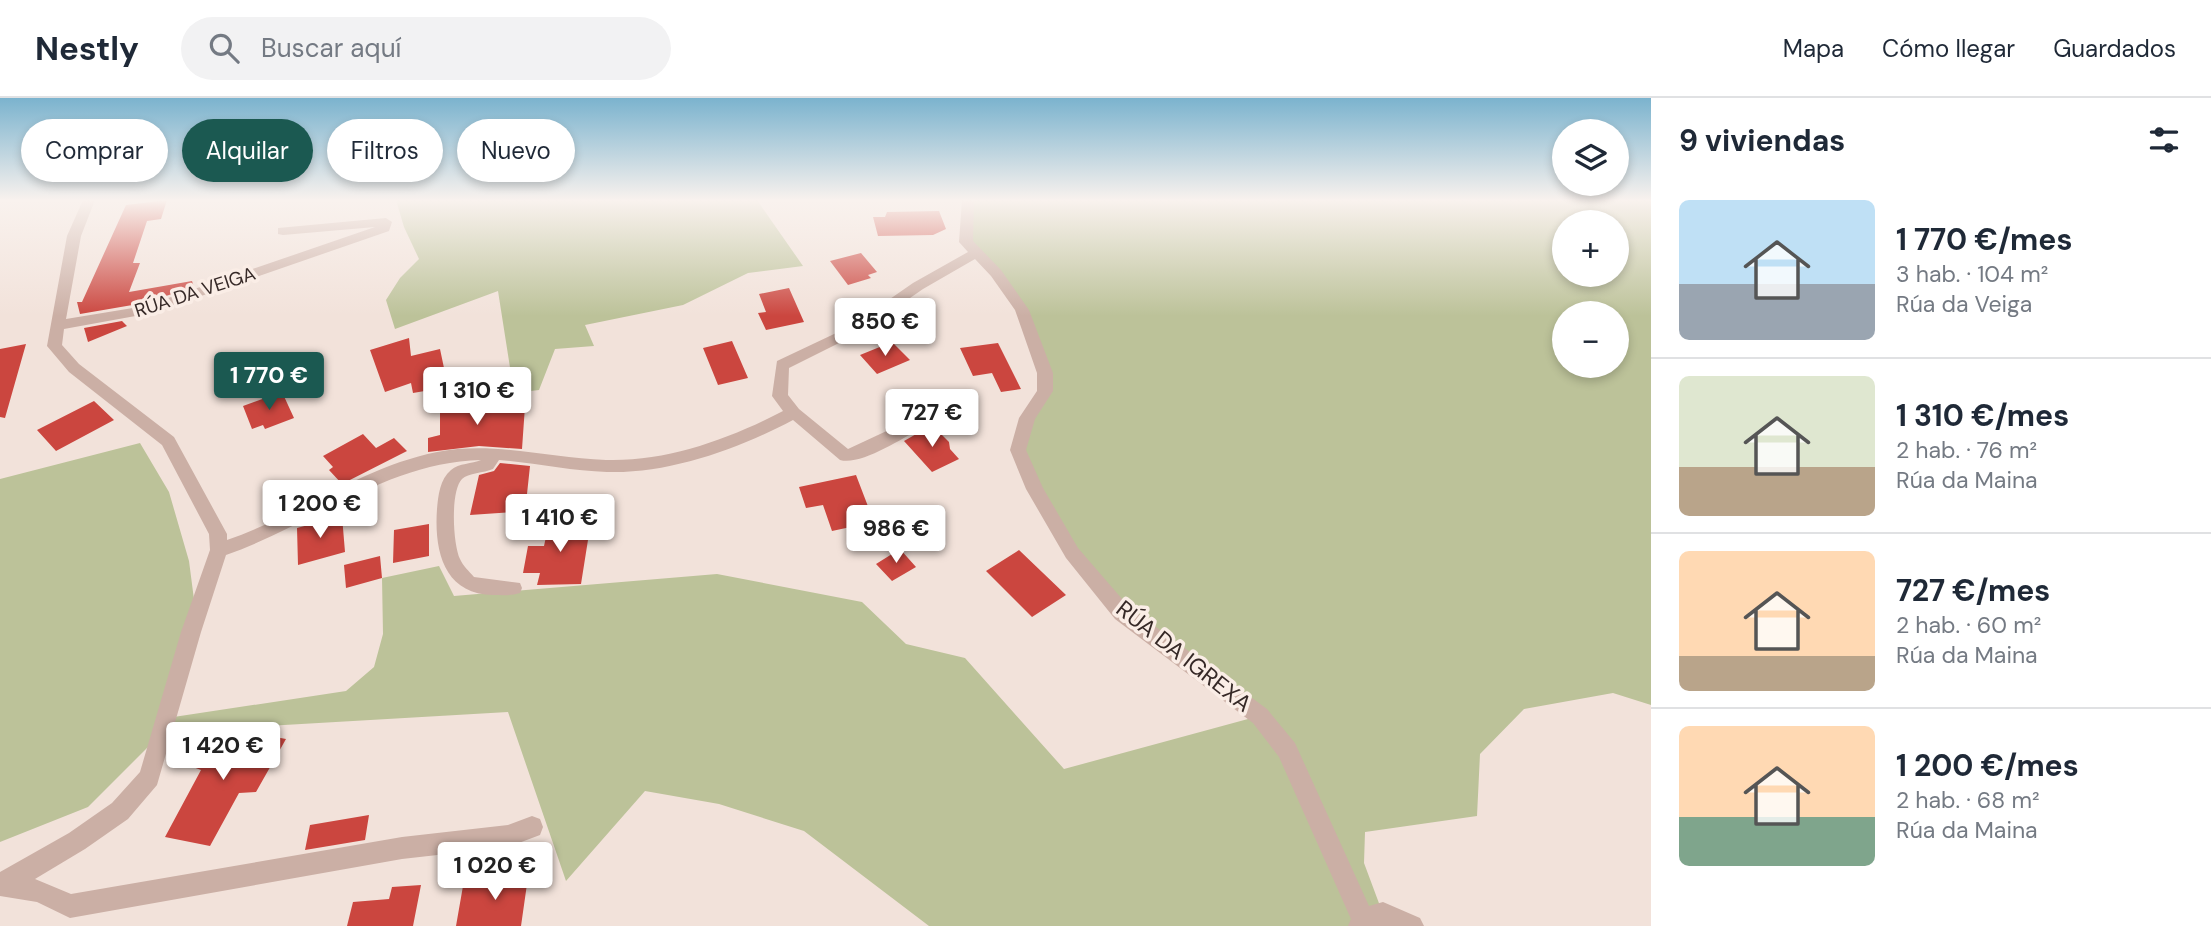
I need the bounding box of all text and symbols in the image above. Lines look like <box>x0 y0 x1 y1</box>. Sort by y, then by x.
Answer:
search box <box>181 17 671 80</box>
text: Nestly <box>35 27 139 70</box>
icon: search <box>205 29 243 67</box>
text: Buscar aquí <box>261 31 401 65</box>
text: Mapa <box>1783 33 1844 64</box>
text: Cómo llegar <box>1882 33 2015 64</box>
text: Guardados <box>2053 33 2176 64</box>
chip: Comprar <box>21 119 168 182</box>
chip: Alquilar <box>182 119 313 182</box>
chip: Filtros <box>327 119 443 182</box>
chip: Nuevo <box>457 119 575 182</box>
map controls <box>1552 119 1629 378</box>
button: layers <box>1552 119 1629 196</box>
text: 9 viviendas <box>1679 121 1845 160</box>
icon: filters <box>2145 121 2183 159</box>
button: + <box>1552 210 1629 287</box>
text: 1 770 €/mes <box>1896 220 2072 259</box>
icon: home <box>1735 228 1819 312</box>
text: 3 hab. · 104 m² <box>1896 259 2048 289</box>
street label: RÚA DA VEIGA <box>131 261 259 323</box>
text: Rúa da Veiga <box>1896 289 2032 319</box>
pin: 850 € <box>836 299 934 358</box>
button: − <box>1552 301 1629 378</box>
text: 850 € <box>851 306 919 336</box>
pin: 1 770 € <box>204 352 334 412</box>
text: 1 770 € <box>230 360 308 390</box>
pin: 1 310 € <box>412 368 542 427</box>
text: 1 310 € <box>439 375 515 405</box>
pin: 727 € <box>883 390 981 449</box>
text: 1 310 €/mes <box>1896 396 2069 435</box>
text: 727 € <box>901 397 963 427</box>
icon: home <box>1735 404 1819 488</box>
text: 2 hab. · 76 m² <box>1896 435 2037 465</box>
text: Rúa da Maina <box>1896 465 2038 495</box>
pin: 1 200 € <box>255 480 385 540</box>
text: 1 200 € <box>279 488 361 518</box>
pin: 1 410 € <box>495 494 625 554</box>
text: 1 410 € <box>522 502 598 532</box>
pin: 986 € <box>847 505 945 565</box>
text: 986 € <box>862 513 930 543</box>
text: 727 €/mes <box>1896 571 2050 610</box>
icon: home <box>1735 579 1819 663</box>
street label: RÚA DA IGREXA <box>1110 594 1258 718</box>
text: 2 hab. · 60 m² <box>1896 610 2041 640</box>
text: Rúa da Maina <box>1896 640 2038 670</box>
pin: 1 420 € <box>158 722 288 782</box>
text: 1 420 € <box>182 730 264 760</box>
text: 1 200 €/mes <box>1896 746 2079 785</box>
icon: home <box>1735 754 1819 838</box>
text: 2 hab. · 68 m² <box>1896 785 2039 815</box>
text: Rúa da Maina <box>1896 815 2038 845</box>
pin: 1 020 € <box>430 842 560 902</box>
text: 1 020 € <box>454 850 536 880</box>

